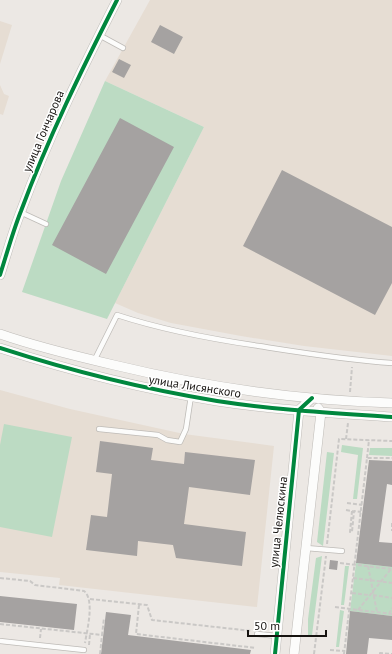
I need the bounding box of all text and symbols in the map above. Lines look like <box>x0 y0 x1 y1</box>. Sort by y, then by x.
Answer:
street label: улица Гончарова <box>19 88 67 174</box>
street label: улица Лисянского <box>148 371 242 401</box>
street label: улица Челюскина <box>266 476 290 568</box>
scale bar <box>248 612 326 638</box>
text: 50 m <box>254 618 280 633</box>

